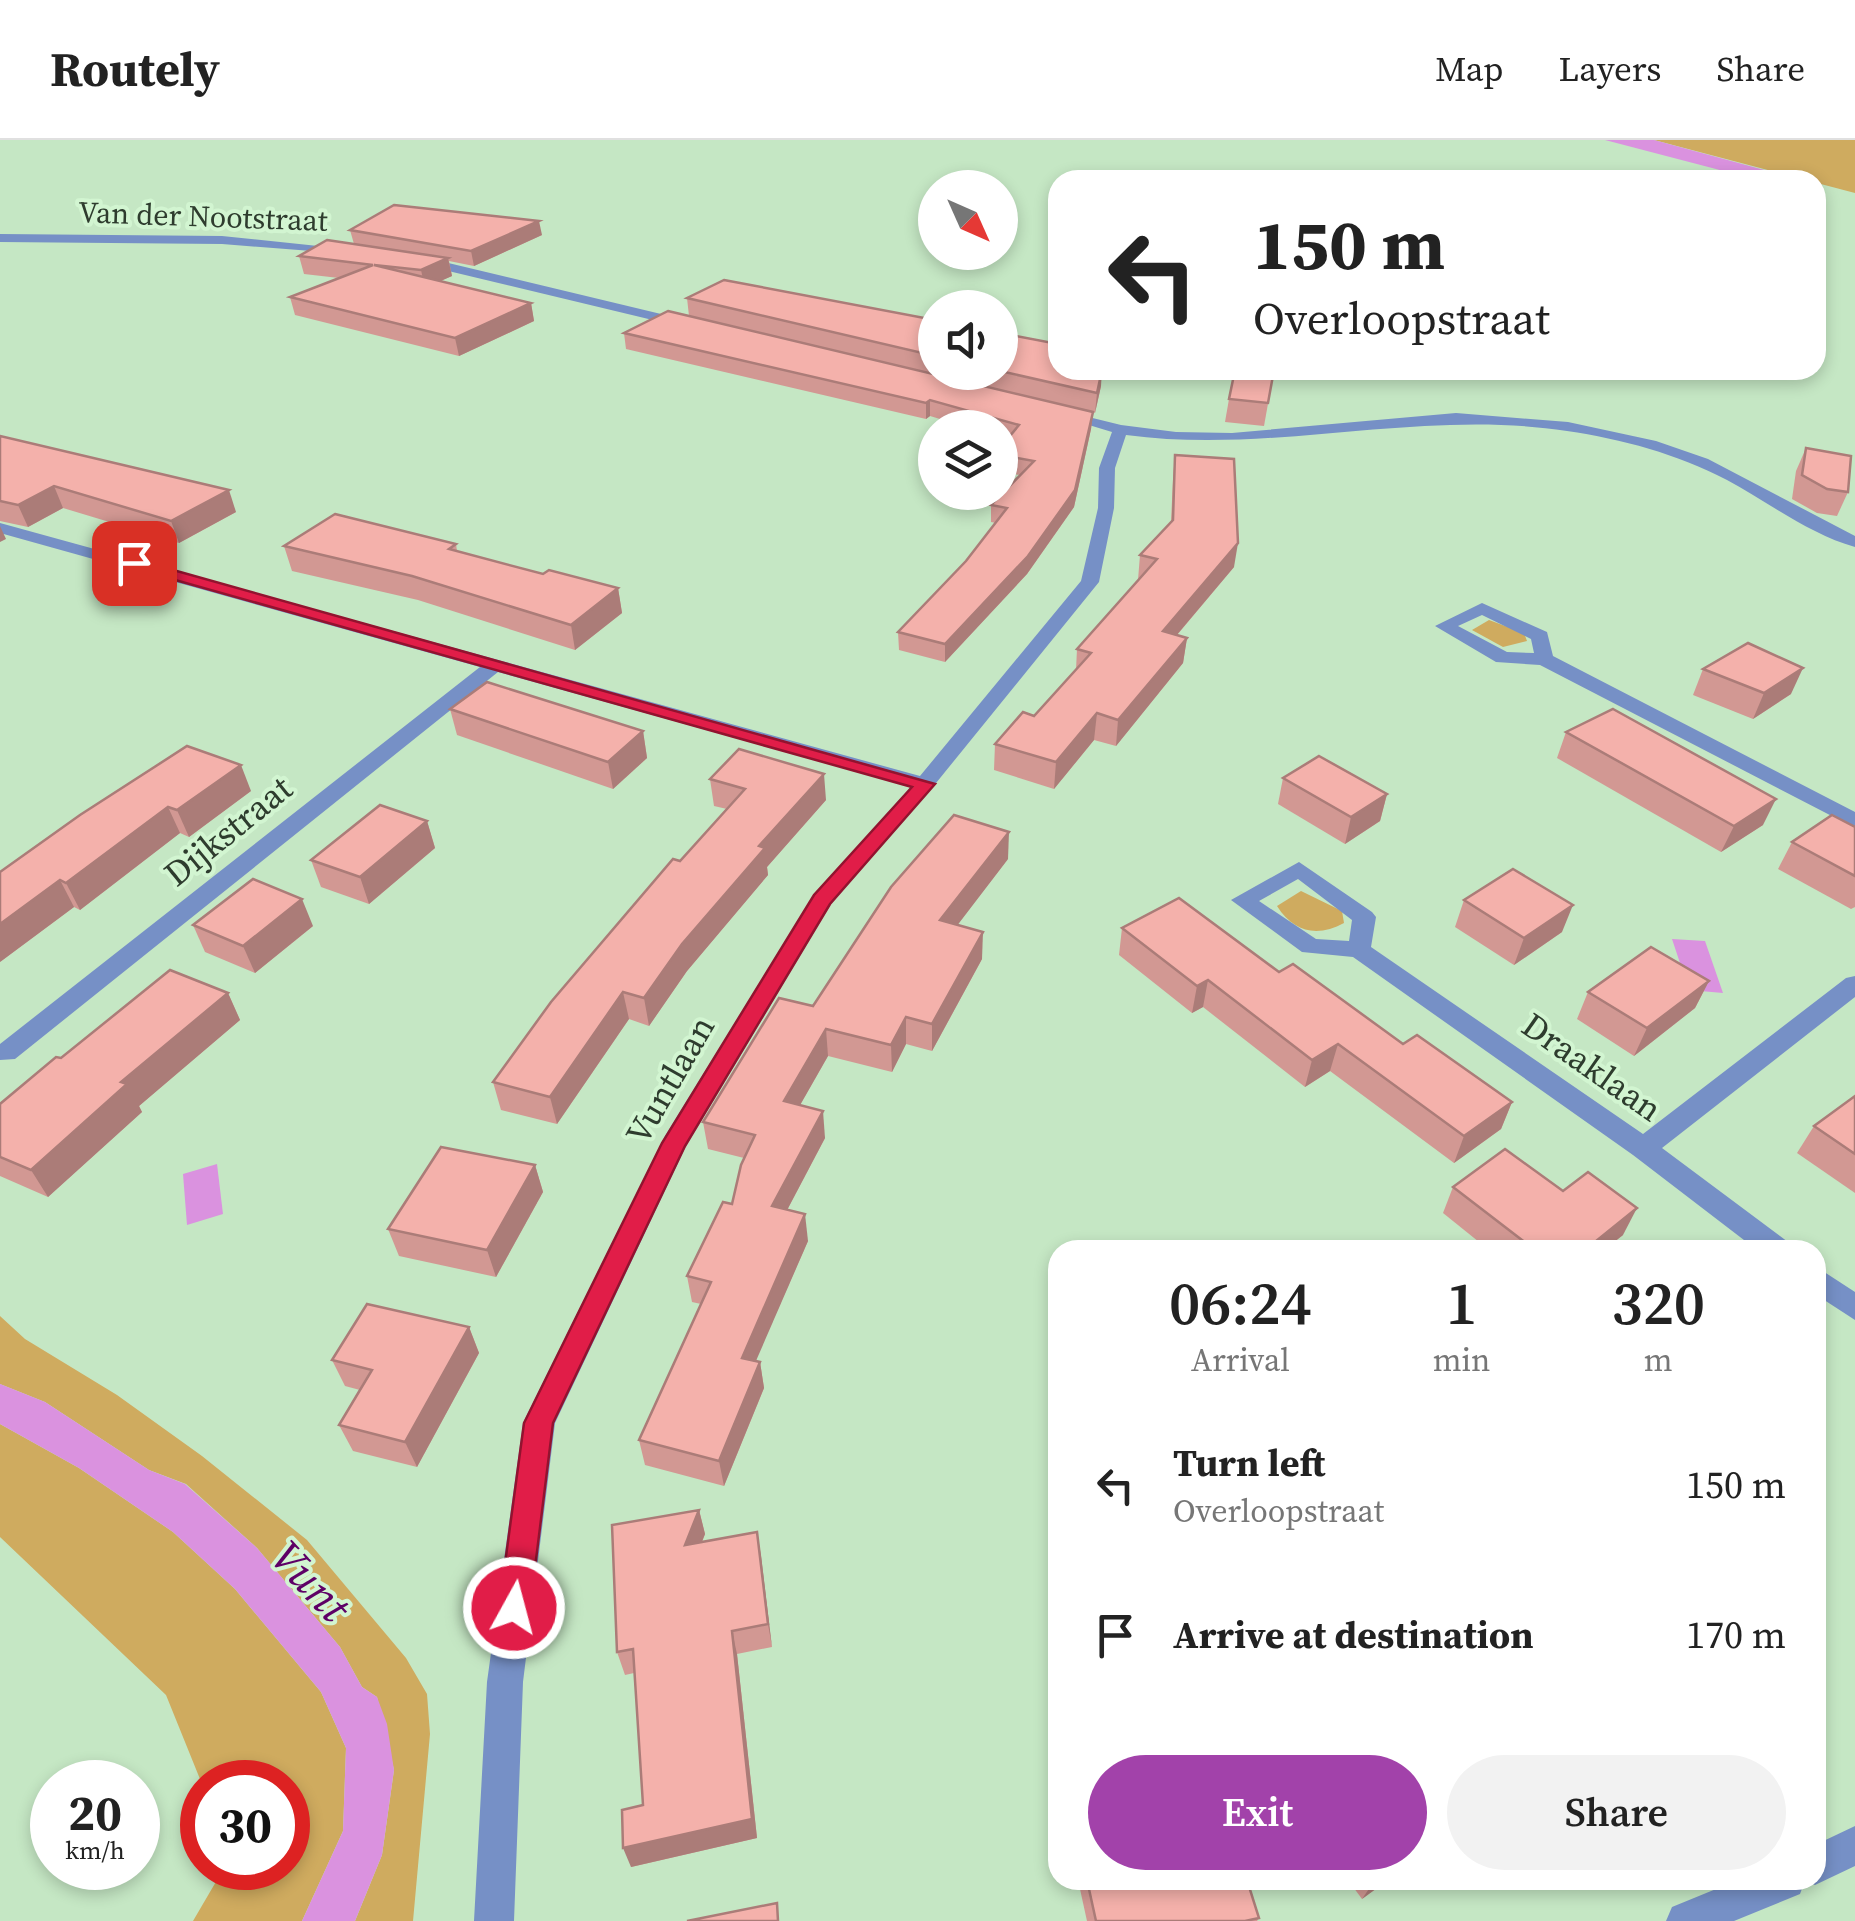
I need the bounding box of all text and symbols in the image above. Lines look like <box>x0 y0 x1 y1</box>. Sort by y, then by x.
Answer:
text: Routely <box>50 36 220 102</box>
text: Map <box>1435 45 1503 93</box>
text: Layers <box>1558 45 1661 93</box>
text: Share <box>1716 45 1805 93</box>
north arrow <box>918 170 1018 270</box>
map controls <box>918 170 1018 510</box>
street label: Van der Nootstraat <box>78 191 329 241</box>
text: 150 m <box>1253 196 1445 292</box>
icon: left <box>1088 210 1218 340</box>
text: Overloopstraat <box>1253 287 1550 349</box>
button: sound <box>918 290 1018 390</box>
button: layers <box>918 410 1018 510</box>
pin <box>92 521 177 606</box>
icon: arrive <box>107 536 162 591</box>
street label: Dijkstraat <box>154 764 303 897</box>
street label: Draaklaan <box>1512 1001 1672 1133</box>
street label: Vuntlaan <box>614 1007 726 1153</box>
text: 06:24 <box>1169 1262 1312 1344</box>
text: 1 <box>1446 1262 1477 1344</box>
text: 320 <box>1611 1262 1705 1344</box>
text: Arrival <box>1191 1338 1290 1382</box>
text: min <box>1433 1338 1490 1382</box>
text: m <box>1644 1338 1673 1382</box>
text: Turn left <box>1173 1437 1325 1489</box>
icon: left <box>1088 1458 1143 1513</box>
text: 150 m <box>1686 1459 1786 1511</box>
text: Overloopstraat <box>1173 1489 1384 1533</box>
water label: Vunt <box>257 1526 366 1637</box>
position arrow <box>462 1556 566 1660</box>
icon: arrive <box>1088 1608 1143 1663</box>
text: Arrive at destination <box>1173 1609 1534 1661</box>
text: 170 m <box>1686 1609 1786 1661</box>
button: Exit <box>1088 1755 1427 1870</box>
button: Share <box>1447 1755 1786 1870</box>
speed limit sign: 30 <box>180 1760 310 1890</box>
text: 20 <box>68 1778 122 1847</box>
text: km/h <box>65 1833 125 1867</box>

